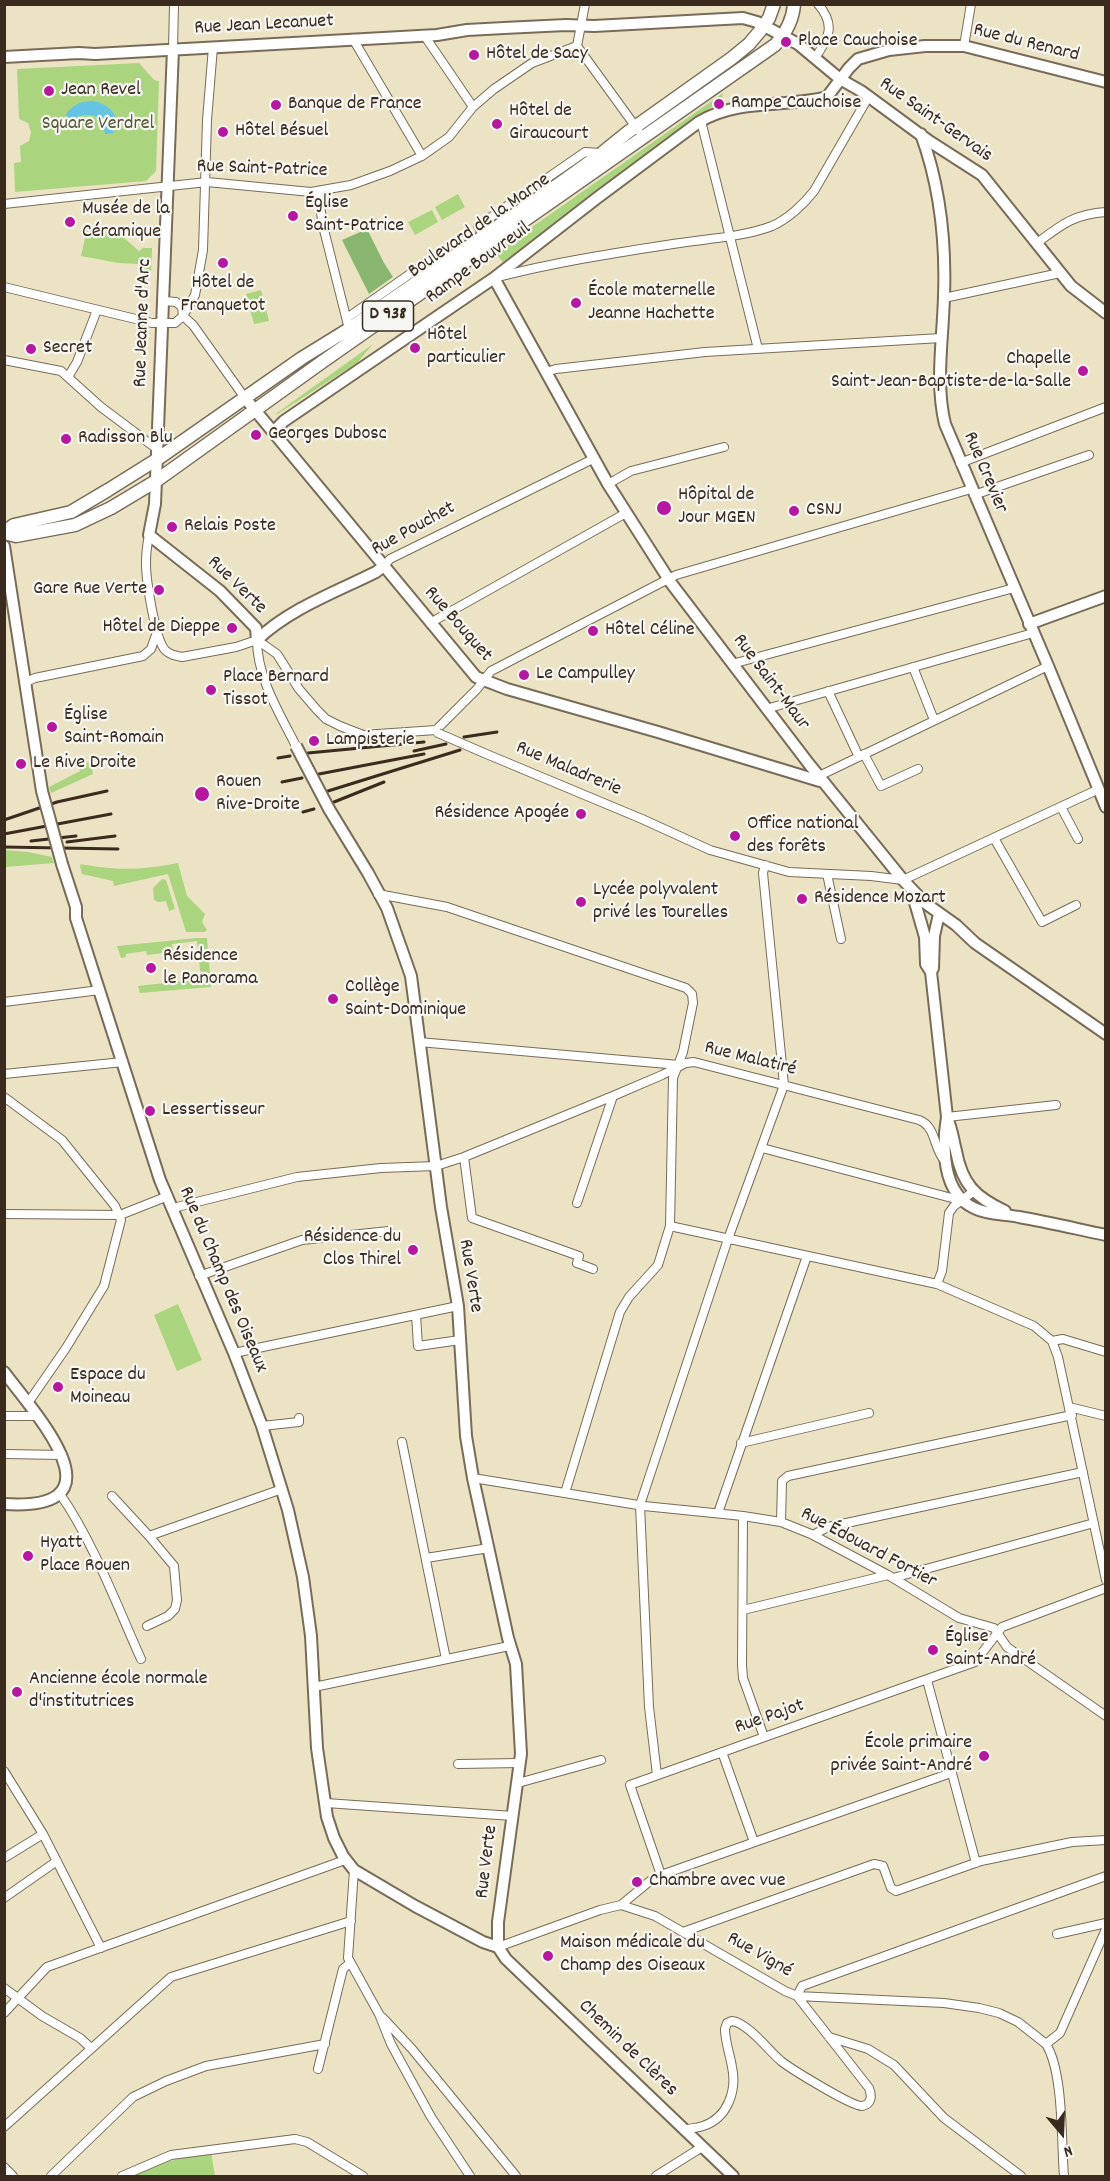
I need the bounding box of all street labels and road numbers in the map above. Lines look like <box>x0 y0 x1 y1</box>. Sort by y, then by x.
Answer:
street label: Rue Jean Lecanuet <box>194 10 334 42</box>
street label: Rue du Renard <box>971 19 1081 69</box>
street label: Rue Saint-Gervais <box>874 73 996 169</box>
street label: Rue Saint-Patrice <box>196 156 328 184</box>
street label: Boulevard de la Marne <box>404 169 556 285</box>
street label: Rampe Bouvreuil <box>422 218 536 310</box>
street label: Rue Jeanne d'Arc <box>130 258 158 388</box>
road number: D 938 <box>362 301 414 331</box>
street label: Rue Crevier <box>956 429 1012 517</box>
street label: Rue Pouchet <box>368 497 460 563</box>
street label: Rue Verte <box>201 552 271 620</box>
street label: Rue Bouquet <box>418 582 496 668</box>
street label: Rue Saint-Maur <box>726 630 814 736</box>
street label: Rue Maladrerie <box>512 737 624 803</box>
street label: Rue Malatiré <box>701 1037 799 1083</box>
street label: Rue du Champ des Oiseaux <box>172 1184 272 1376</box>
street label: Rue Verte <box>451 1238 487 1314</box>
street label: Rue Édouard Fortier <box>796 1503 940 1595</box>
street label: Rue Pajot <box>732 1695 808 1741</box>
street label: Rue Verte <box>472 1824 504 1900</box>
street label: Rue Vigné <box>722 1928 796 1984</box>
street label: Chemin de Clères <box>572 1995 682 2103</box>

